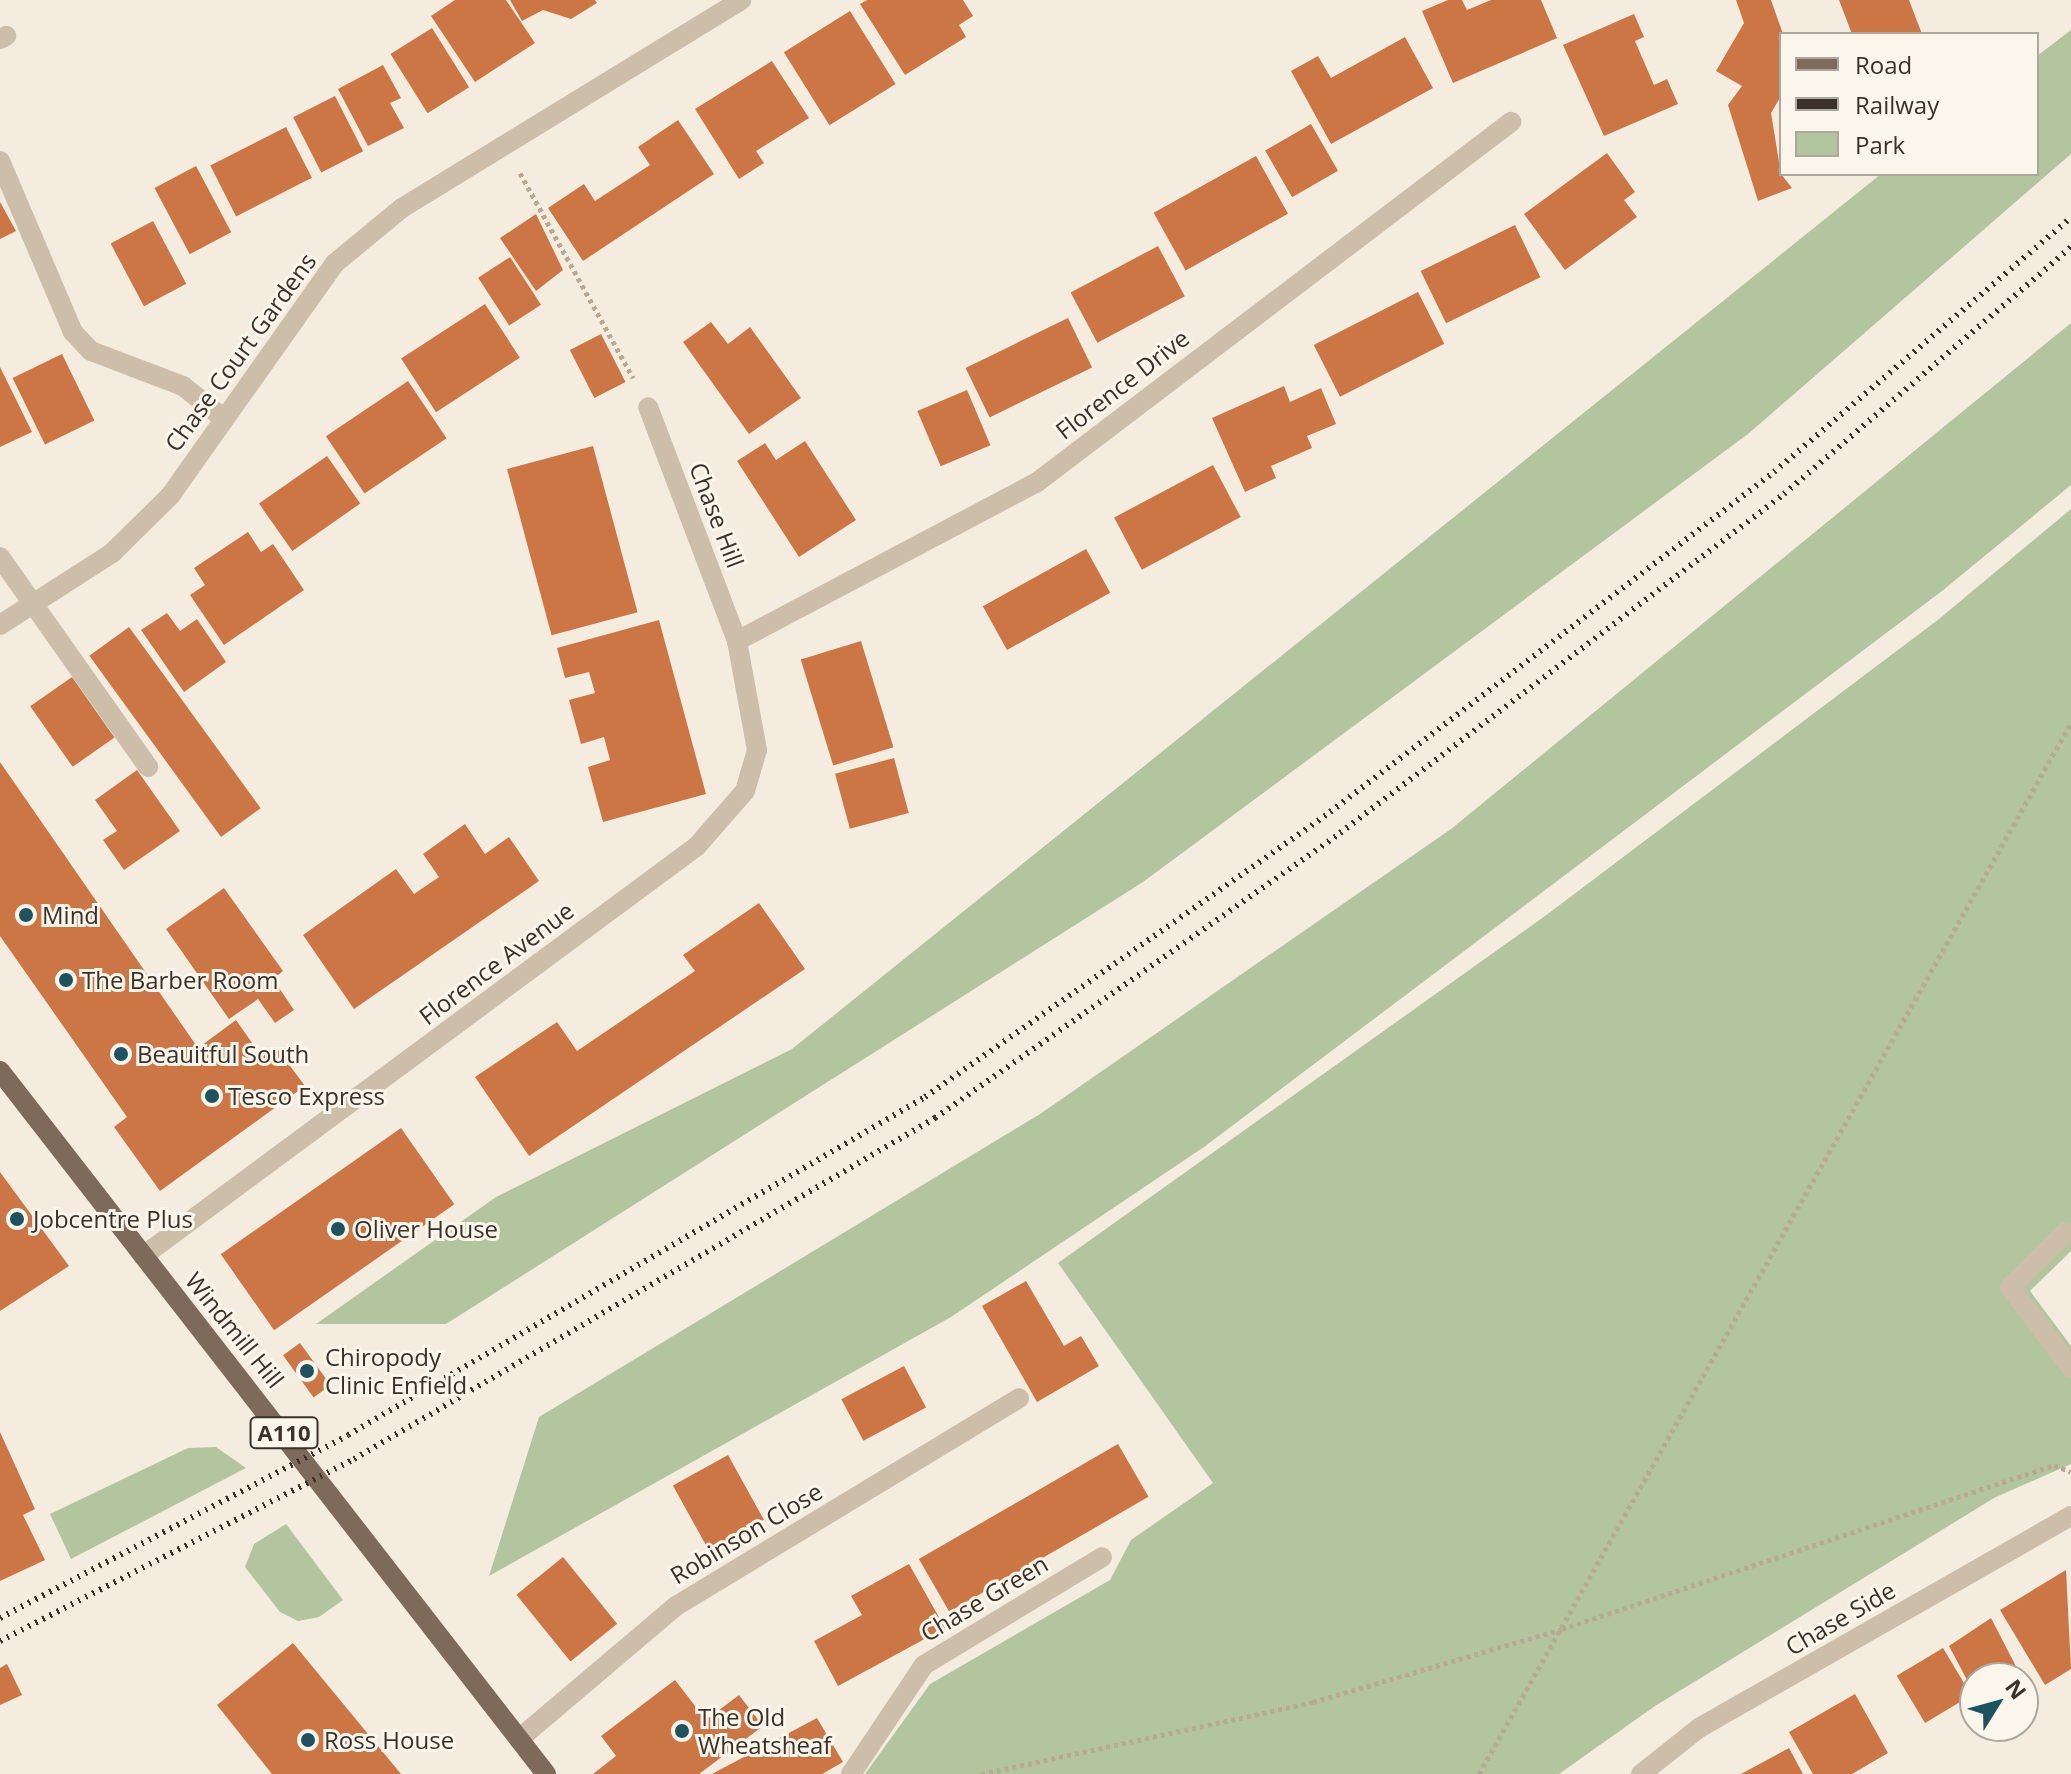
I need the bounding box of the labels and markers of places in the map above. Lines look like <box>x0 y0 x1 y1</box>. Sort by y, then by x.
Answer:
place label: Mind <box>42 901 99 929</box>
marker: Mind <box>17 906 35 924</box>
place label: The Barber Room <box>82 966 278 994</box>
marker: The Barber Room <box>57 971 75 989</box>
place label: Beauitful South <box>137 1040 309 1068</box>
marker: Beauitful South <box>112 1045 130 1063</box>
place label: Tesco Express <box>228 1082 385 1110</box>
marker: Tesco Express <box>203 1087 221 1105</box>
place label: Jobcentre Plus <box>33 1205 193 1233</box>
marker: Jobcentre Plus <box>8 1210 26 1228</box>
place label: Oliver House <box>354 1215 498 1243</box>
marker: Oliver House <box>329 1220 347 1238</box>
place label: Chiropody Clinic Enfield <box>325 1343 467 1399</box>
marker: Chiropody Clinic Enfield <box>296 1360 318 1382</box>
place label: The Old Wheatsheaf <box>698 1703 831 1759</box>
marker: The Old Wheatsheaf <box>673 1722 691 1740</box>
place label: Ross House <box>324 1726 454 1754</box>
marker: Ross House <box>299 1731 317 1749</box>

